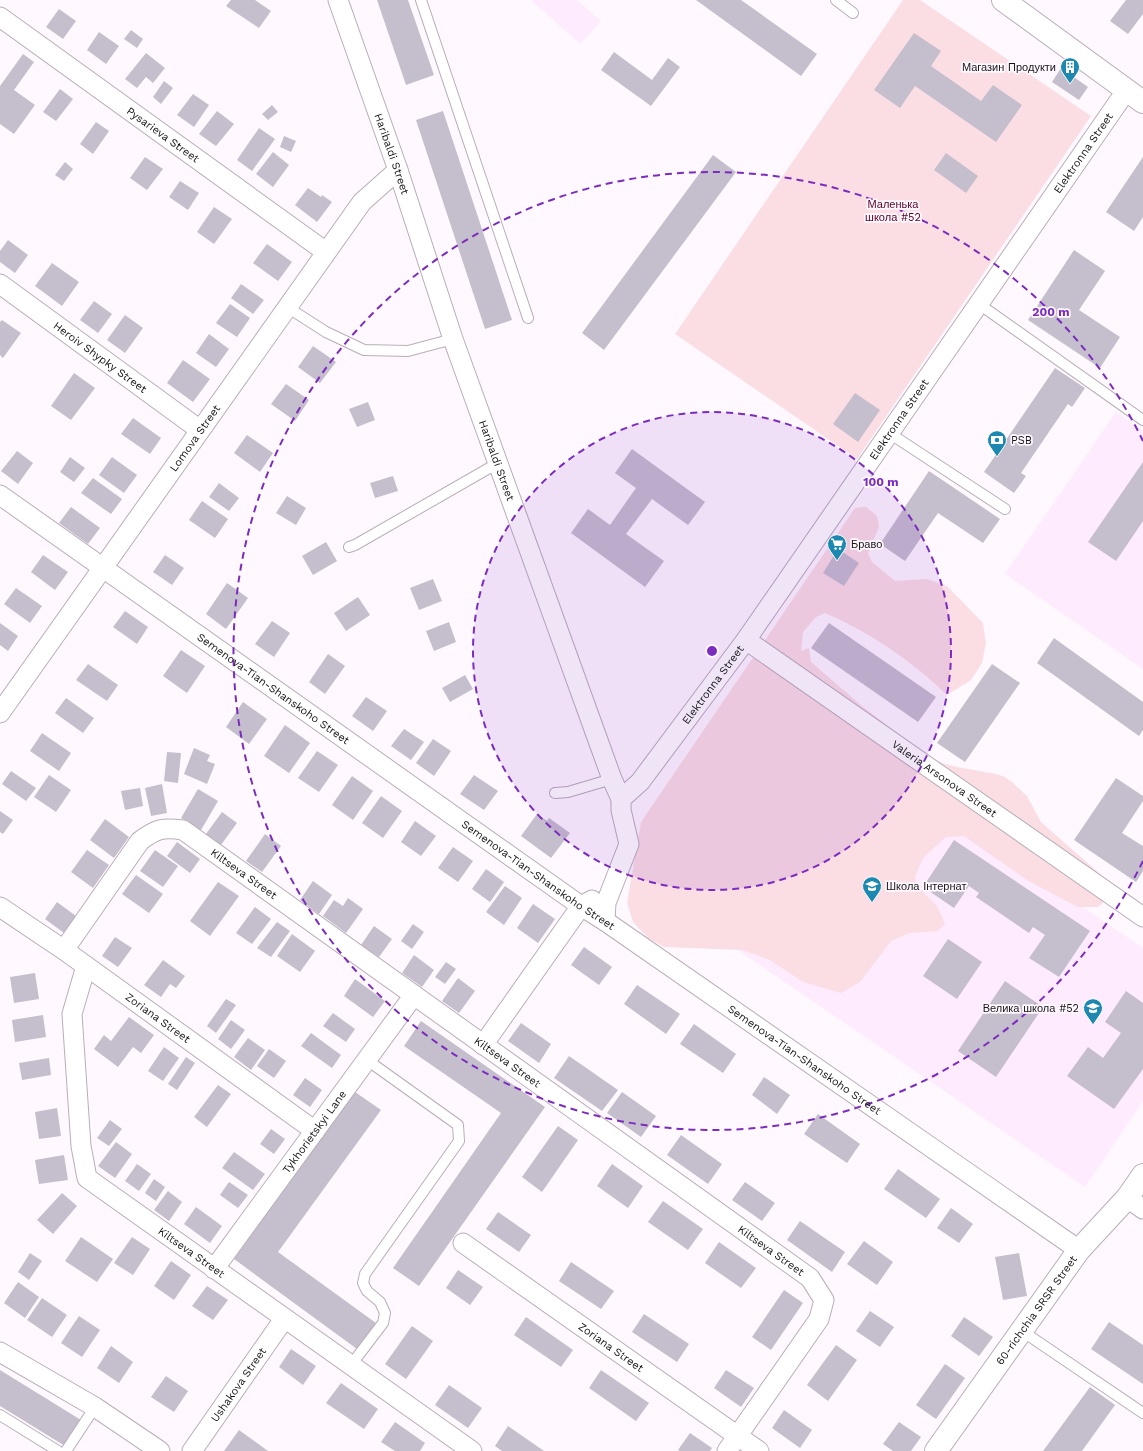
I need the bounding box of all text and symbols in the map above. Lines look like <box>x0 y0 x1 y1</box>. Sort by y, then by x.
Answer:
building icon: Магазин Продукти <box>1059 56 1081 84</box>
place label: Магазин Продукти <box>962 61 1056 74</box>
street label: Pysarieva Street <box>124 104 202 165</box>
street label: Elektronna Street <box>1051 110 1116 196</box>
street label: Haribaldi Street <box>372 111 412 196</box>
park label: Маленька школа #52 <box>865 198 921 224</box>
text: 200 m <box>1032 305 1070 319</box>
street label: Heroiv Shypky Street <box>51 319 150 396</box>
street label: Elektronna Street <box>866 376 931 462</box>
street label: Lomova Street <box>167 402 223 474</box>
street label: Haribaldi Street <box>476 418 518 503</box>
bank icon: PSB <box>986 429 1008 457</box>
place label: PSB <box>1011 434 1032 447</box>
text: 100 m <box>863 475 899 489</box>
supermarket icon: Браво <box>826 533 848 561</box>
place label: Браво <box>851 538 882 551</box>
street label: Semenova-Tian-Shanskoho Street <box>195 630 352 747</box>
street label: Elektronna Street <box>679 642 747 727</box>
centre of rings <box>705 644 719 658</box>
street label: Valeria Arsonova Street <box>889 737 1000 820</box>
street label: Semenova-Tian-Shanskoho Street <box>459 817 618 933</box>
street label: Kiltseva Street <box>208 845 280 902</box>
school or university icon: Школа Інтернат <box>861 875 883 903</box>
place label: Школа Інтернат <box>886 880 966 893</box>
street label: Zoriana Street <box>123 990 193 1046</box>
school or university icon: Велика школа #52 <box>1082 997 1104 1025</box>
street label: Semenova-Tian-Shanskoho Street <box>726 1002 884 1117</box>
place label: Велика школа #52 <box>983 1002 1079 1015</box>
street label: Kiltseva Street <box>472 1034 544 1090</box>
street label: Tykhorietskyi Lane <box>280 1088 349 1176</box>
street label: Kiltseva Street <box>736 1222 807 1279</box>
street label: Kiltseva Street <box>156 1224 228 1280</box>
street label: 60-richchia SRSR Street <box>993 1253 1080 1367</box>
street label: Zoriana Street <box>576 1320 647 1375</box>
street label: Ushakova Street <box>208 1345 269 1424</box>

